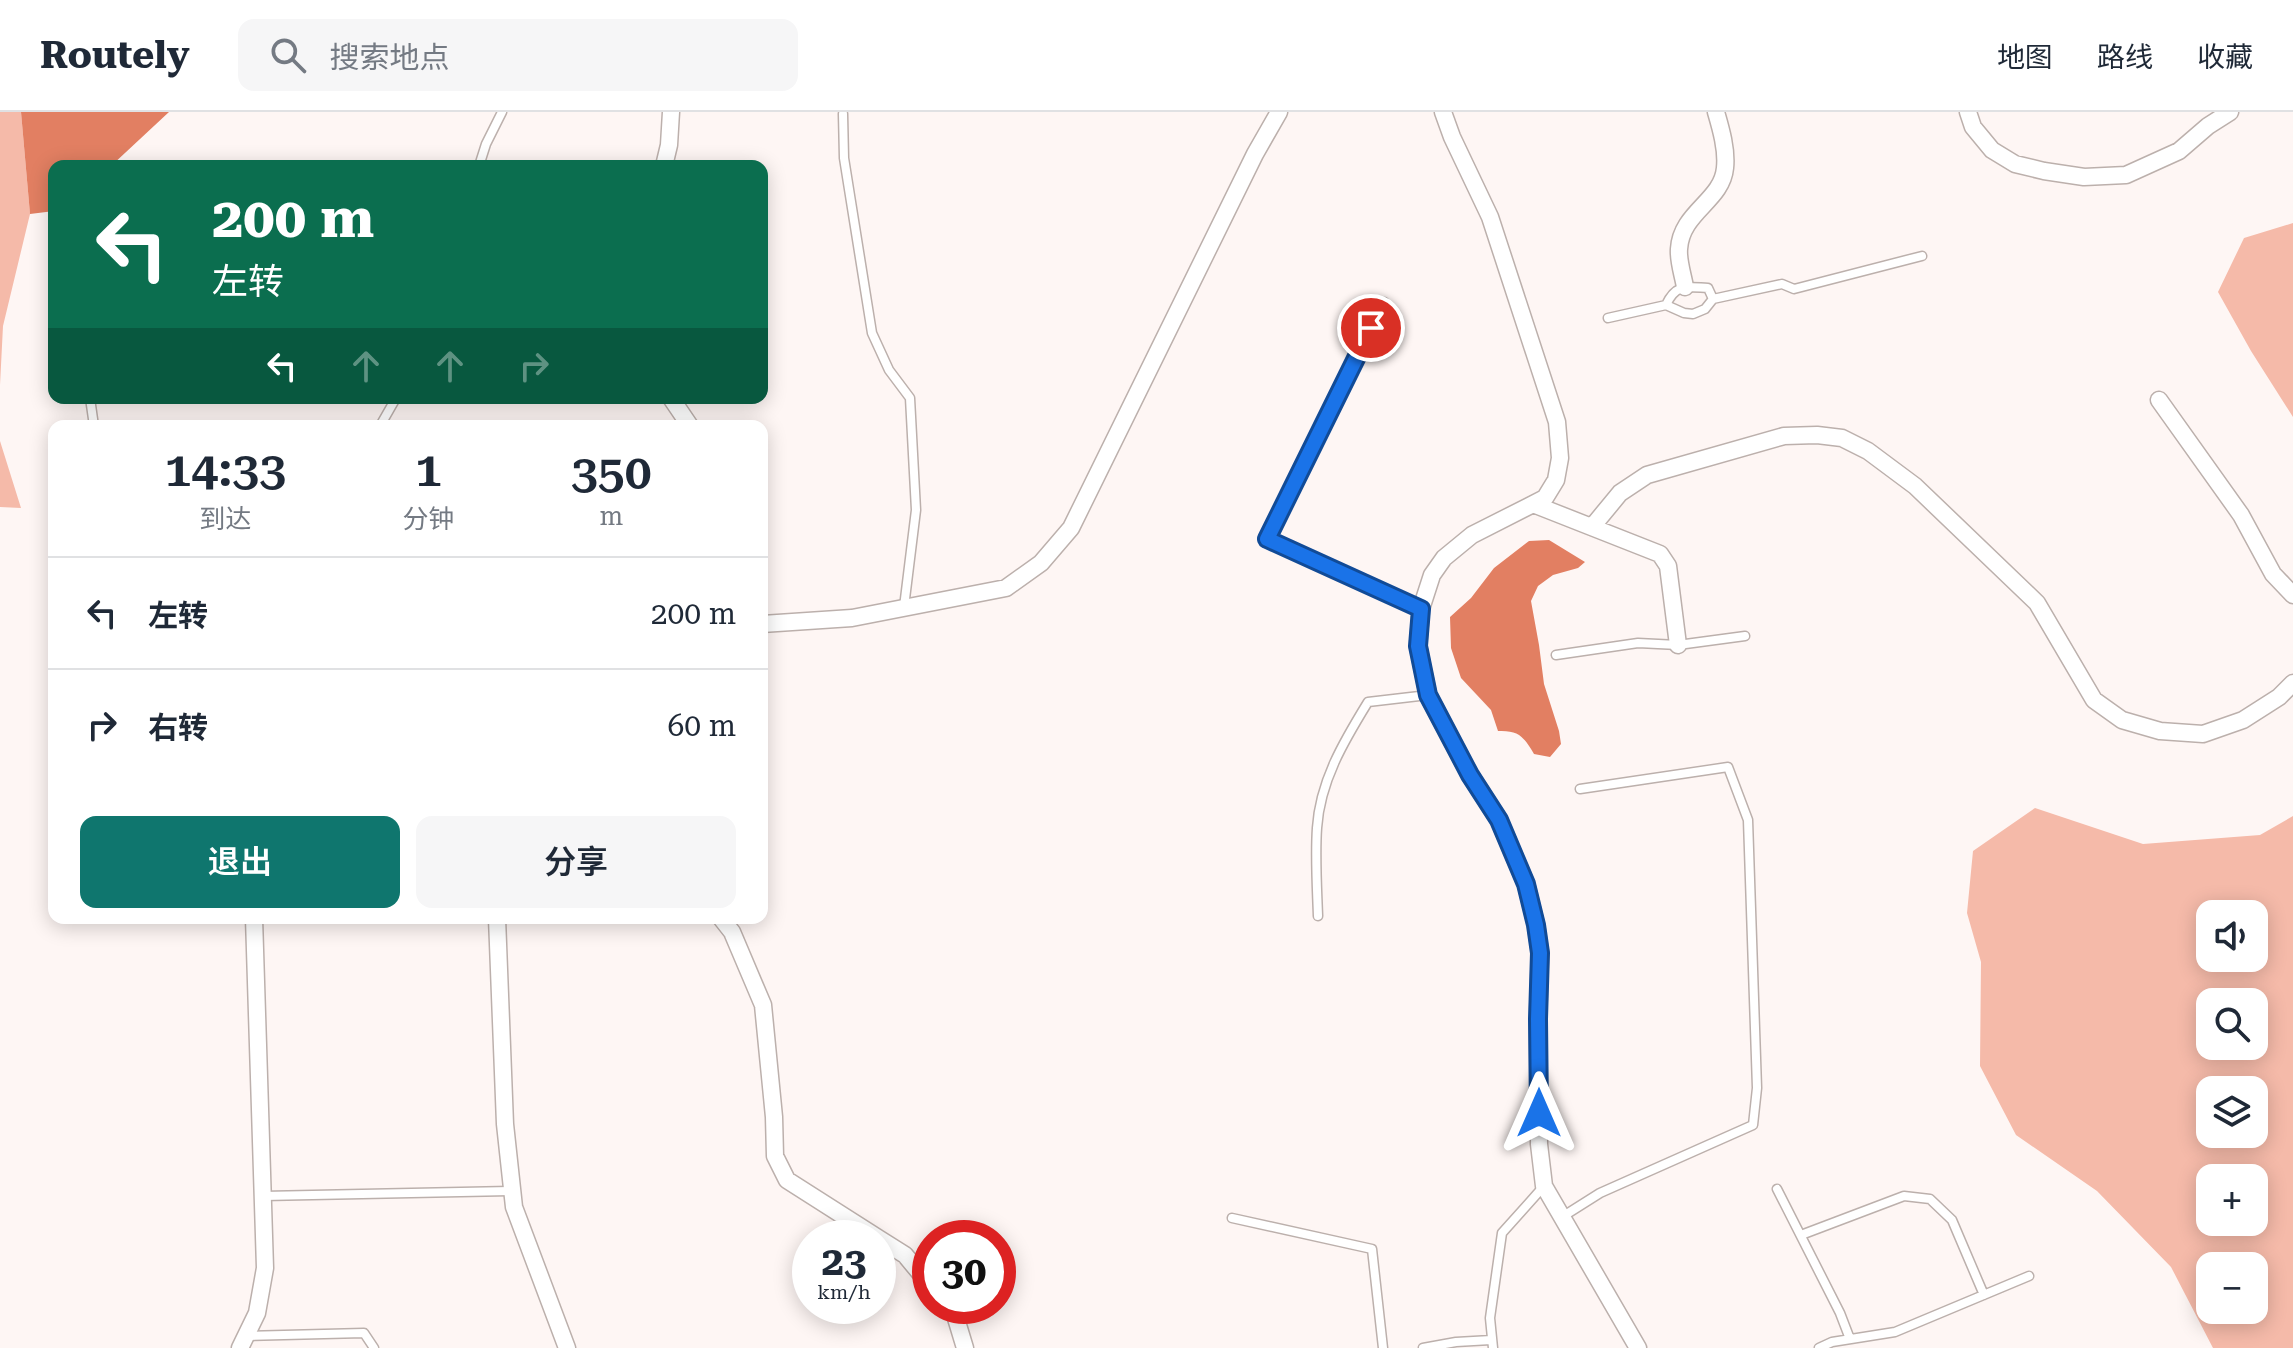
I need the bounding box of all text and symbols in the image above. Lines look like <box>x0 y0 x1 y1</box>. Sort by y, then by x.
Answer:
search box <box>238 19 798 91</box>
text: Routely <box>40 33 190 77</box>
icon: search <box>266 33 310 77</box>
text: 搜索地点 <box>330 40 450 75</box>
text: 地图 <box>1997 41 2053 74</box>
text: 路线 <box>2097 41 2153 74</box>
text: 收藏 <box>2197 41 2253 74</box>
text: 200 m <box>212 185 374 251</box>
icon: left <box>80 192 184 296</box>
text: 左转 <box>212 261 284 303</box>
pin <box>1337 294 1405 362</box>
icon: arrive <box>1349 306 1393 350</box>
icon: left <box>260 344 304 388</box>
icon: ahead <box>344 344 388 388</box>
icon: ahead <box>428 344 472 388</box>
icon: right <box>512 344 556 388</box>
text: 14:33 <box>164 442 286 498</box>
text: 1 <box>415 442 442 498</box>
text: 350 <box>571 445 652 501</box>
text: m <box>599 501 623 531</box>
text: 到达 <box>199 504 251 534</box>
text: 分钟 <box>403 504 455 534</box>
icon: left <box>80 591 124 635</box>
text: 200 m <box>651 596 736 631</box>
text: 左转 <box>148 598 208 633</box>
icon: right <box>80 703 124 747</box>
text: 60 m <box>667 708 736 743</box>
text: 右转 <box>148 710 208 745</box>
button: 退出 <box>80 816 400 908</box>
button: 分享 <box>416 816 736 908</box>
map controls <box>2196 900 2268 1324</box>
button: sound <box>2196 900 2268 972</box>
button: search <box>2196 988 2268 1060</box>
position arrow <box>1497 1071 1581 1155</box>
button: layers <box>2196 1076 2268 1148</box>
button: + <box>2196 1164 2268 1236</box>
speed limit sign: 30 <box>912 1220 1016 1324</box>
text: 23 <box>822 1238 866 1285</box>
button: − <box>2196 1252 2268 1324</box>
text: km/h <box>817 1280 871 1304</box>

